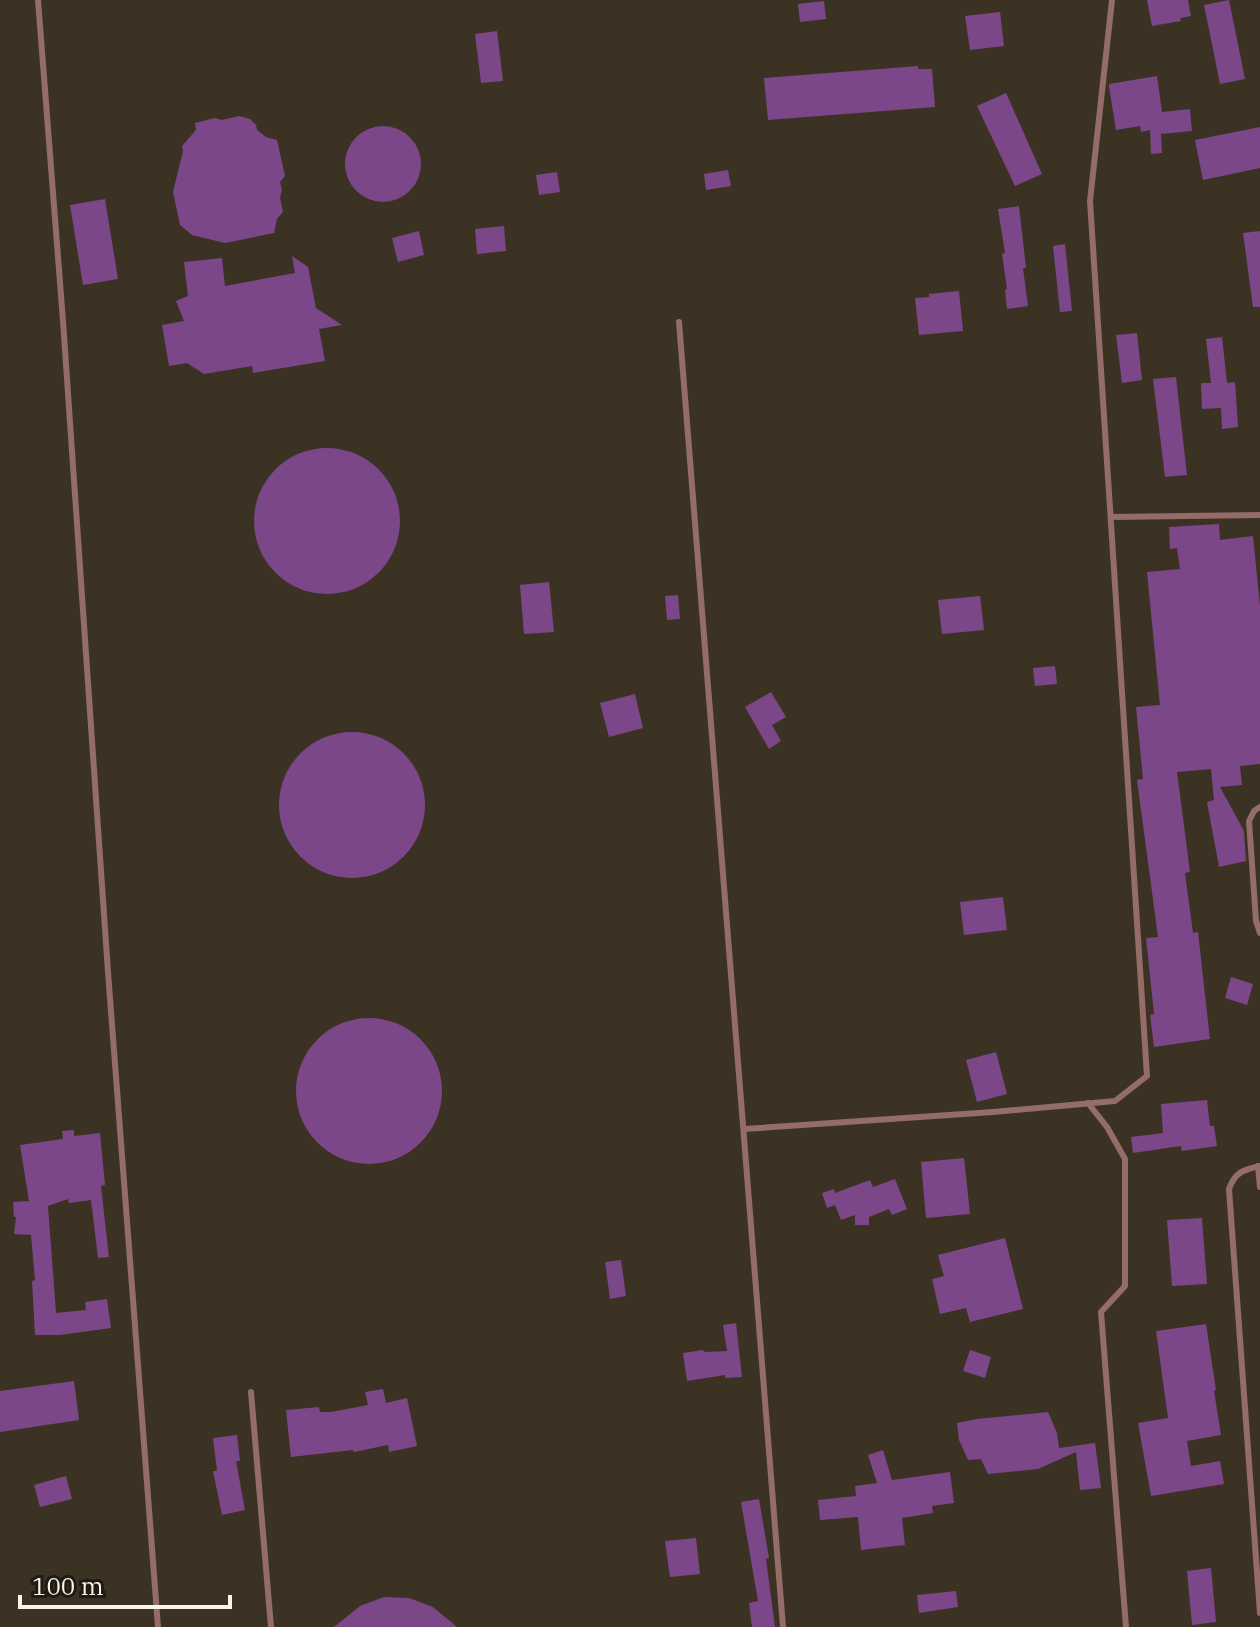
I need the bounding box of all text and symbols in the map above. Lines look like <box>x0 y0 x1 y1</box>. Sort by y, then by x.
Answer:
scale bar <box>20 1559 230 1609</box>
text: 100 m <box>32 1570 104 1602</box>

